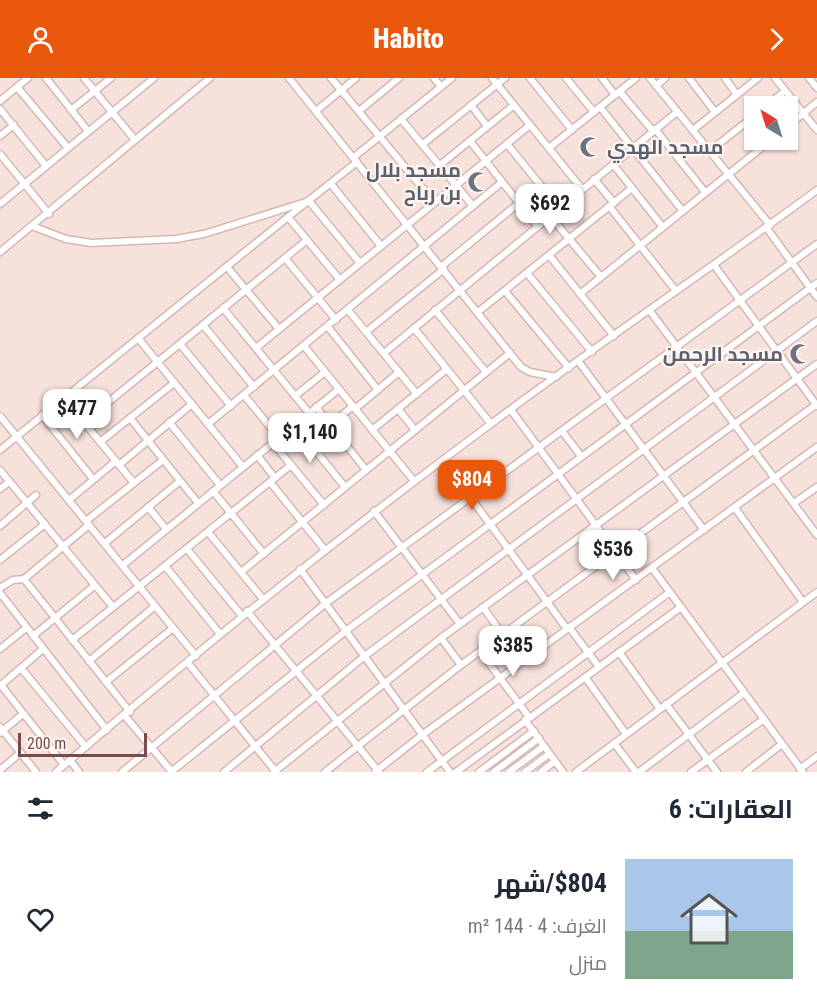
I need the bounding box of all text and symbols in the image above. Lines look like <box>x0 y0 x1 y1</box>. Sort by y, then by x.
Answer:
icon: person <box>24 23 57 56</box>
text: Habito <box>373 23 444 55</box>
icon: forward <box>760 23 793 56</box>
north arrow <box>744 96 798 150</box>
map controls <box>744 96 798 150</box>
mosque icon: مسجد الهدي <box>578 135 602 159</box>
place label: مسجد الهدي <box>607 135 724 163</box>
place label: مسجد بلال بن رباح <box>366 158 461 207</box>
mosque icon: مسجد بلال بن رباح <box>466 170 490 194</box>
pin: $692 <box>514 184 586 235</box>
text: $692 <box>530 191 570 215</box>
place label: مسجد الرحمن <box>663 342 783 366</box>
mosque icon: مسجد الرحمن <box>788 342 812 366</box>
pin: $477 <box>41 389 113 440</box>
text: $477 <box>57 396 97 420</box>
pin: $1,140 <box>261 413 359 464</box>
text: $1,140 <box>282 420 338 444</box>
pin: $804 <box>436 460 508 511</box>
text: $804 <box>452 467 492 491</box>
pin: $536 <box>577 530 649 581</box>
text: $536 <box>593 537 633 561</box>
pin: $385 <box>477 626 549 677</box>
text: $385 <box>493 633 533 657</box>
scale bar <box>18 730 147 758</box>
text: 200 m <box>27 734 66 753</box>
icon: filters <box>24 792 57 825</box>
text: العقارات: 6 <box>669 794 793 824</box>
text: $804/شهر <box>495 868 607 898</box>
icon: home <box>673 883 745 955</box>
icon: heart <box>24 903 57 936</box>
text: الغرف: 4 · 144 m² <box>468 914 607 938</box>
text: منزل <box>569 951 607 975</box>

